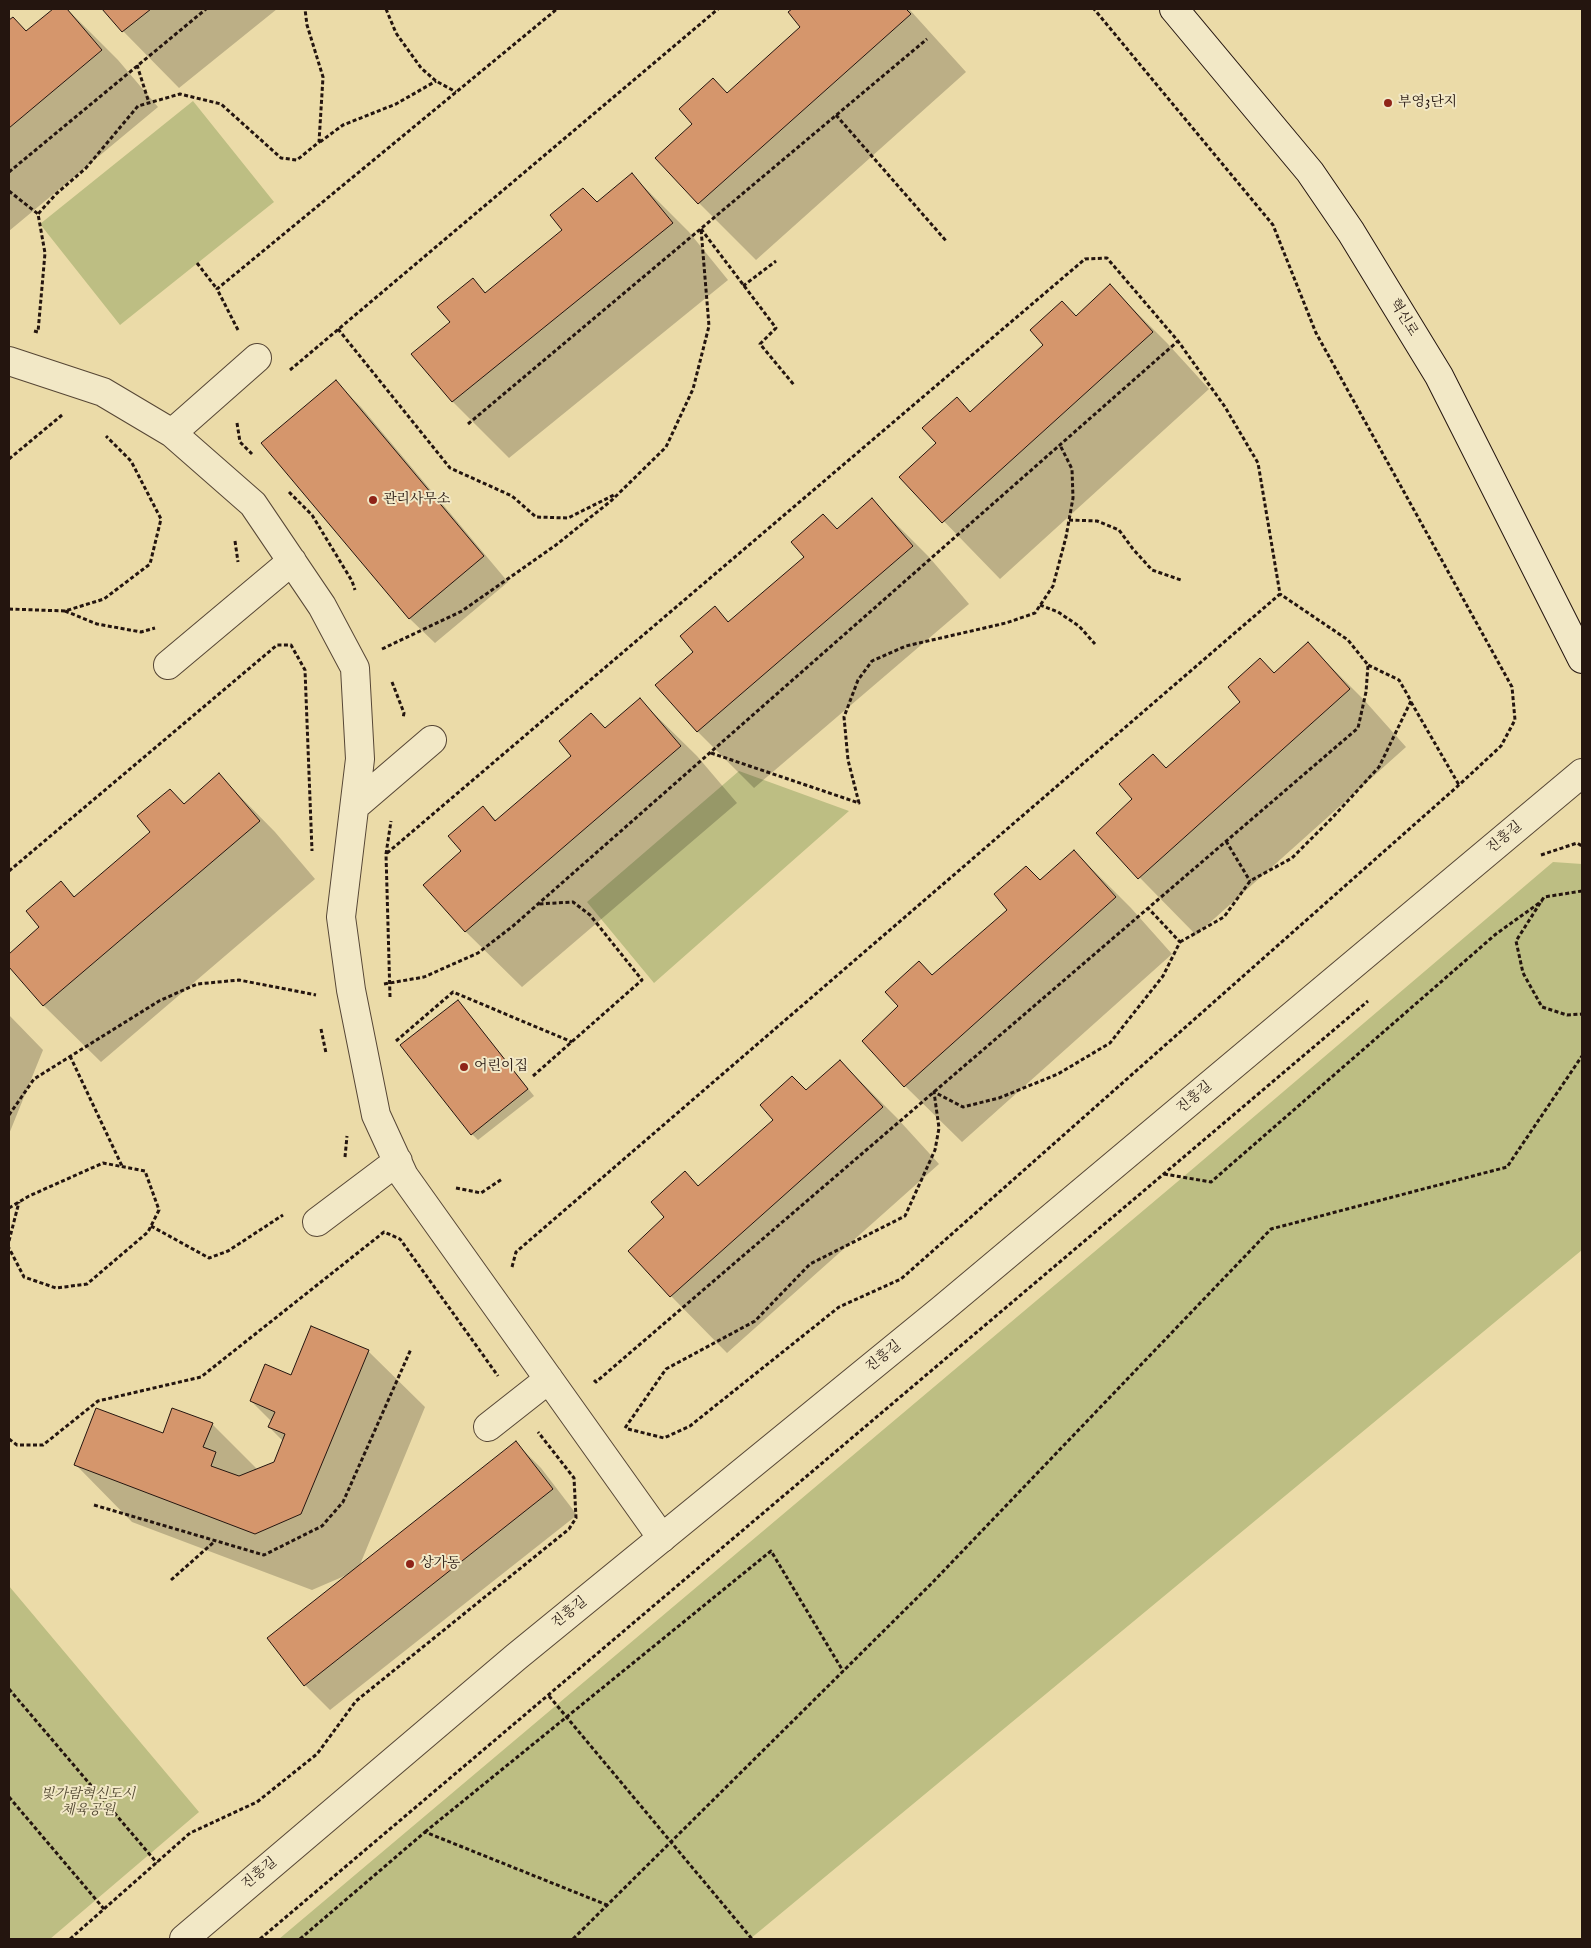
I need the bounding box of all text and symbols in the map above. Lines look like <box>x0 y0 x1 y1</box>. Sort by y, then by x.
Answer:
place label: 부영3단지 <box>1398 95 1457 111</box>
marker: 부영3단지 <box>1382 97 1394 109</box>
street label: 혁신로 <box>1385 296 1421 340</box>
place label: 관리사무소 <box>383 492 451 508</box>
marker: 관리사무소 <box>367 494 379 506</box>
street label: 진흥길 <box>1484 819 1526 857</box>
place label: 어린이집 <box>474 1059 528 1075</box>
marker: 어린이집 <box>458 1061 470 1073</box>
street label: 진흥길 <box>1174 1079 1216 1117</box>
street label: 진흥길 <box>863 1338 905 1376</box>
place label: 상가동 <box>420 1556 461 1572</box>
marker: 상가동 <box>404 1558 416 1570</box>
street label: 진흥길 <box>549 1594 591 1632</box>
park label: 빛가람혁신도시 체육공원 <box>41 1787 135 1820</box>
street label: 진흥길 <box>239 1855 281 1893</box>

